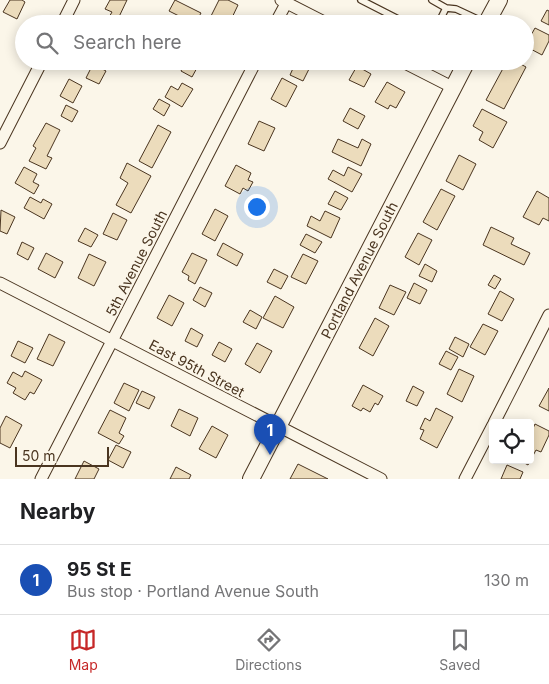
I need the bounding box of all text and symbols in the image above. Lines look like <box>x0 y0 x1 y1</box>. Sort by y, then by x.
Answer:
search box <box>15 15 534 70</box>
icon: search <box>33 29 61 57</box>
text: Search here <box>73 31 182 54</box>
your location <box>244 194 270 220</box>
street label: Portland Avenue South <box>317 199 401 341</box>
street label: 5th Avenue South <box>102 207 170 319</box>
street label: East 95th Street <box>146 336 248 401</box>
pin: 1 <box>254 414 286 455</box>
map controls <box>489 419 534 464</box>
button: locate <box>489 419 534 464</box>
scale bar <box>15 444 109 467</box>
text: 50 m <box>22 447 56 464</box>
text: Nearby <box>20 499 95 524</box>
text: 95 St E <box>67 558 131 581</box>
text: 1 <box>33 570 39 590</box>
text: 130 m <box>484 570 529 590</box>
text: Bus stop · Portland Avenue South <box>67 581 319 601</box>
tab: Map <box>69 626 98 673</box>
tab: Directions <box>235 626 302 673</box>
tab: Saved <box>439 626 480 673</box>

